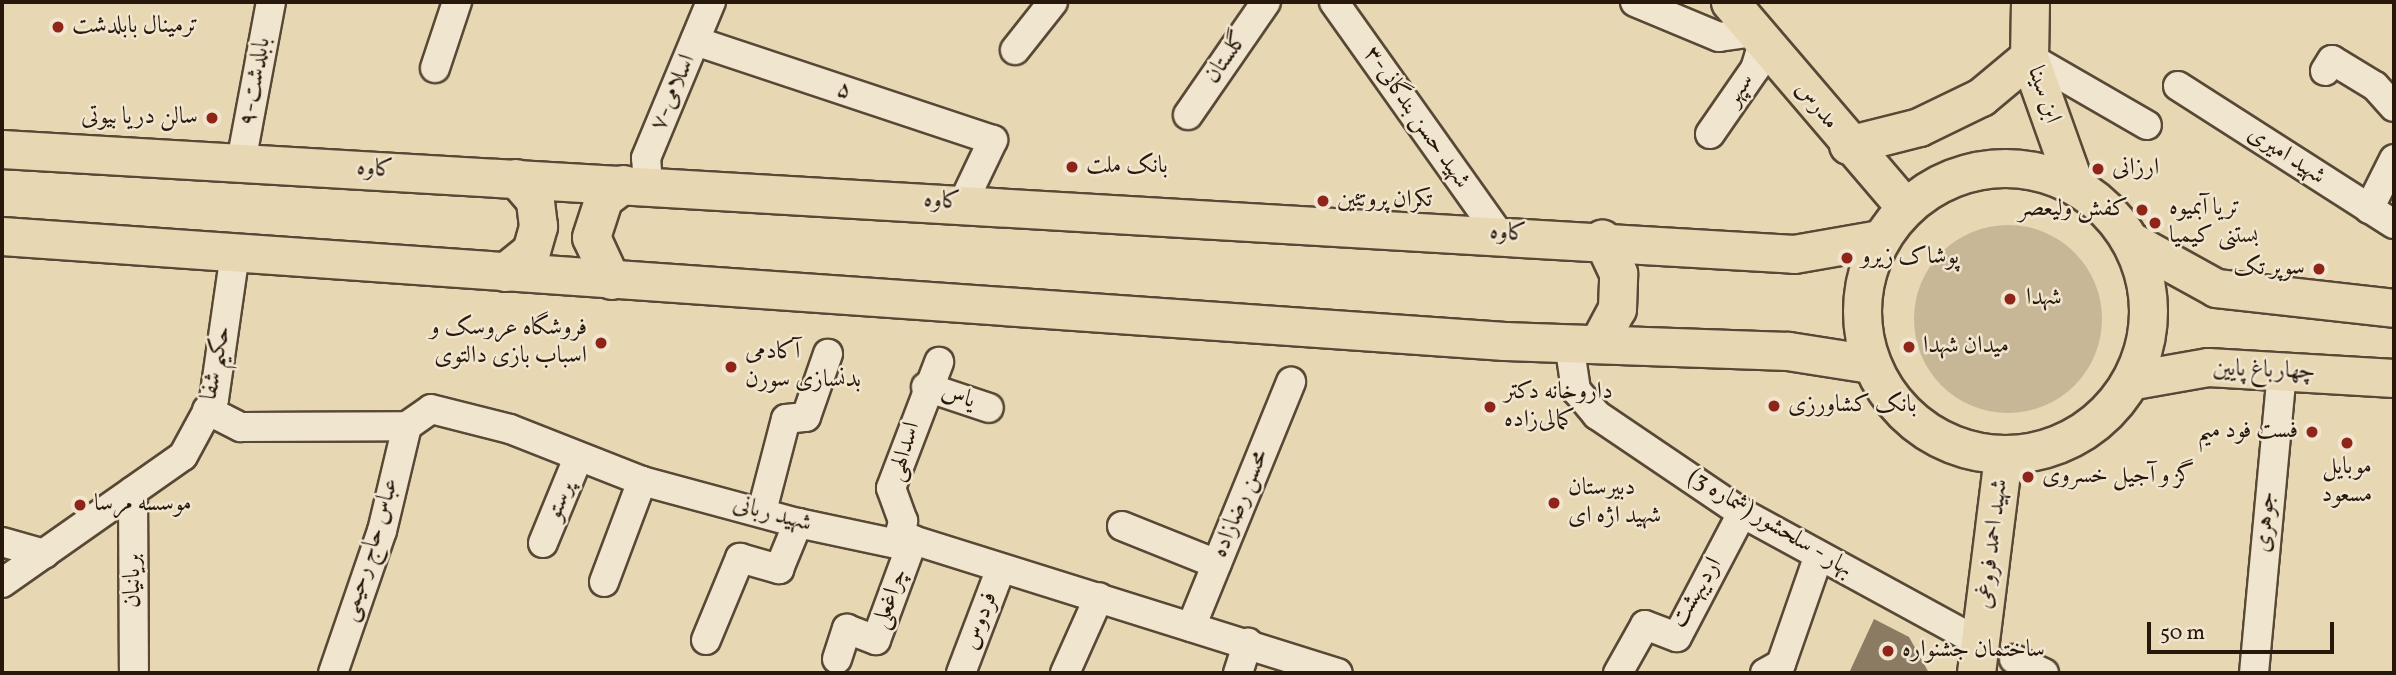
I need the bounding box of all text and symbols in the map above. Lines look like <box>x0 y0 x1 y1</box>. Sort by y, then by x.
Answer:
place label: ترمینال بابلدشت <box>72 13 198 41</box>
marker: ترمینال بابلدشت <box>50 19 66 35</box>
street label: گلستان <box>1199 26 1255 90</box>
street label: ۹-بابلدشت <box>234 35 278 129</box>
street label: ۳-شهید حسن بندگانی <box>1356 41 1476 195</box>
street label: ۷-اسلامی <box>645 50 703 136</box>
street label: ابن سینا <box>2020 63 2066 127</box>
street label: سپهر <box>1719 68 1761 112</box>
street label: ۵ <box>833 75 855 107</box>
street label: مدرس <box>1788 76 1844 136</box>
place label: سالن دریا بیوتی <box>81 104 198 132</box>
marker: سالن دریا بیوتی <box>204 110 220 126</box>
street label: شهید امیری <box>2242 120 2330 192</box>
place label: بانک ملت <box>1086 153 1168 181</box>
street label: کاوه <box>356 155 394 185</box>
place label: ارزانی <box>2112 155 2159 183</box>
marker: بانک ملت <box>1064 159 1080 175</box>
marker: ارزانی <box>2090 161 2106 177</box>
street label: کاوه <box>923 187 961 217</box>
place label: تکران پروتئین <box>1337 187 1432 215</box>
marker: تکران پروتئین <box>1315 193 1331 209</box>
place label: تریا آبمیوه بستنی کیمیا <box>2169 195 2258 251</box>
place label: کفش ولیعصر <box>2018 196 2128 224</box>
marker: کفش ولیعصر <box>2134 202 2150 218</box>
marker: تریا آبمیوه بستنی کیمیا <box>2147 215 2163 231</box>
street label: کاوه <box>1489 219 1527 249</box>
place label: پوشاک زیرو <box>1861 244 1959 272</box>
marker: پوشاک زیرو <box>1839 250 1855 266</box>
place label: سوپر تک <box>2233 255 2305 283</box>
marker: سوپر تک <box>2311 261 2327 277</box>
place label: شهدا <box>2026 285 2062 313</box>
marker: شهدا <box>2000 289 2020 309</box>
place label: فروشگاه عروسک و اسباب بازی دالتوی <box>430 315 587 371</box>
street label: حکیم شفا <box>196 323 238 403</box>
place label: میدان شهدا <box>1923 333 2009 361</box>
marker: فروشگاه عروسک و اسباب بازی دالتوی <box>593 335 609 351</box>
place label: آکادمی بدنسازی سورن <box>745 339 861 395</box>
marker: میدان شهدا <box>1901 339 1917 355</box>
street label: چهارباغ پایین <box>2212 355 2316 387</box>
marker: آکادمی بدنسازی سورن <box>723 359 739 375</box>
street label: یاس <box>937 378 979 416</box>
place label: داروخانه دکتر کمالی‌زاده <box>1504 379 1613 435</box>
place label: بانک کشاورزی <box>1788 392 1917 420</box>
marker: بانک کشاورزی <box>1766 398 1782 414</box>
marker: داروخانه دکتر کمالی‌زاده <box>1482 399 1498 415</box>
place label: فست فود میم <box>2198 418 2298 446</box>
street label: اسدالهی <box>882 419 928 485</box>
marker: فست فود میم <box>2304 424 2320 440</box>
marker: موبایل مسعود <box>2339 435 2355 451</box>
street label: محسن رضازاده <box>1206 446 1276 562</box>
place label: موبایل مسعود <box>2322 454 2372 510</box>
street label: بهار - سلحشور (شماره 3) <box>1682 463 1858 585</box>
place label: گز و آجیل خسروی <box>2042 463 2195 491</box>
marker: گز و آجیل خسروی <box>2020 469 2036 485</box>
street label: عباس حاج رحیمی <box>336 475 406 625</box>
place label: دبیرستان شهید اژه ای <box>1568 475 1661 531</box>
street label: پرستو <box>540 477 582 525</box>
street label: شهید احمد فروغی <box>1971 477 2015 611</box>
street label: جوهری <box>2249 490 2283 554</box>
place label: موسسه مرسا <box>94 491 192 519</box>
street label: شهید ربانی <box>729 491 815 539</box>
marker: دبیرستان شهید اژه ای <box>1546 495 1562 511</box>
marker: موسسه مرسا <box>72 497 88 513</box>
street label: اردیبهشت <box>1665 553 1729 633</box>
street label: بریانیان <box>120 554 148 608</box>
street label: چراغعلی <box>867 565 915 633</box>
street label: فردوس <box>957 588 1005 654</box>
scale bar <box>2151 608 2338 652</box>
text: 50 m <box>2160 619 2205 648</box>
place label: ساختمان جشنواره <box>1902 637 2045 665</box>
marker: ساختمان جشنواره <box>1880 643 1896 659</box>

